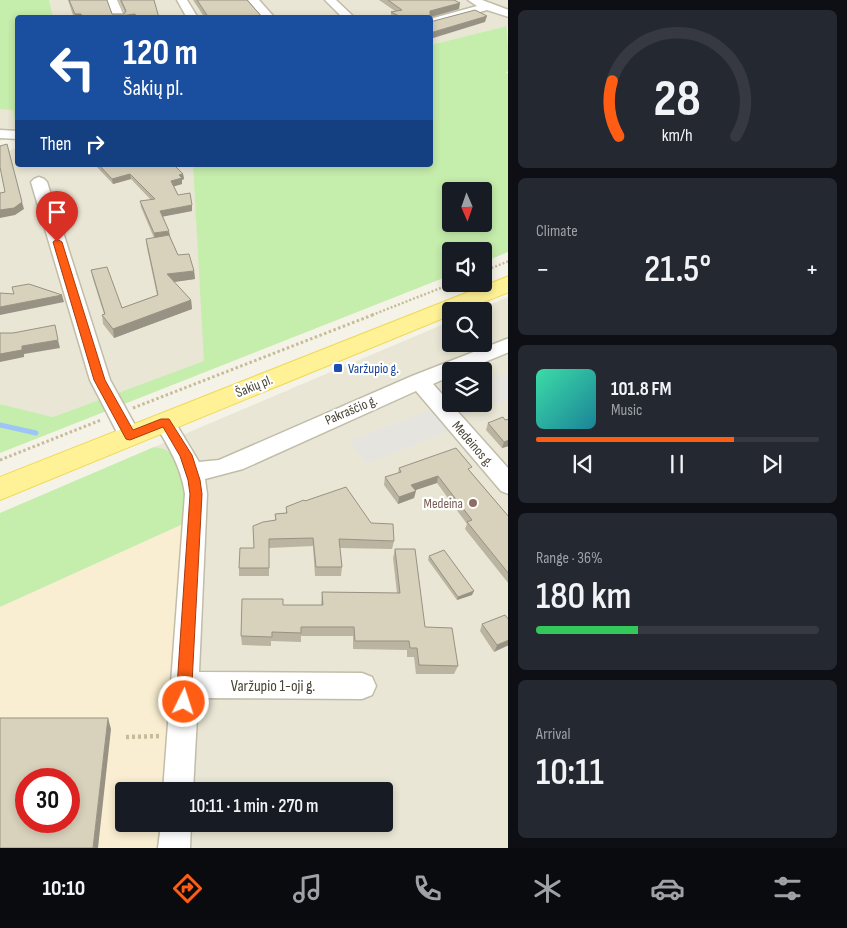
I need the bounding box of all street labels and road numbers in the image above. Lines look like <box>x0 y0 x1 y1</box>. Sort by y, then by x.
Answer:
street label: Šakių pl. <box>233 371 275 401</box>
street label: Pakraščio g. <box>322 391 380 429</box>
street label: Medeinos g. <box>448 418 498 470</box>
street label: Varžupio 1-oji g. <box>231 677 315 696</box>

